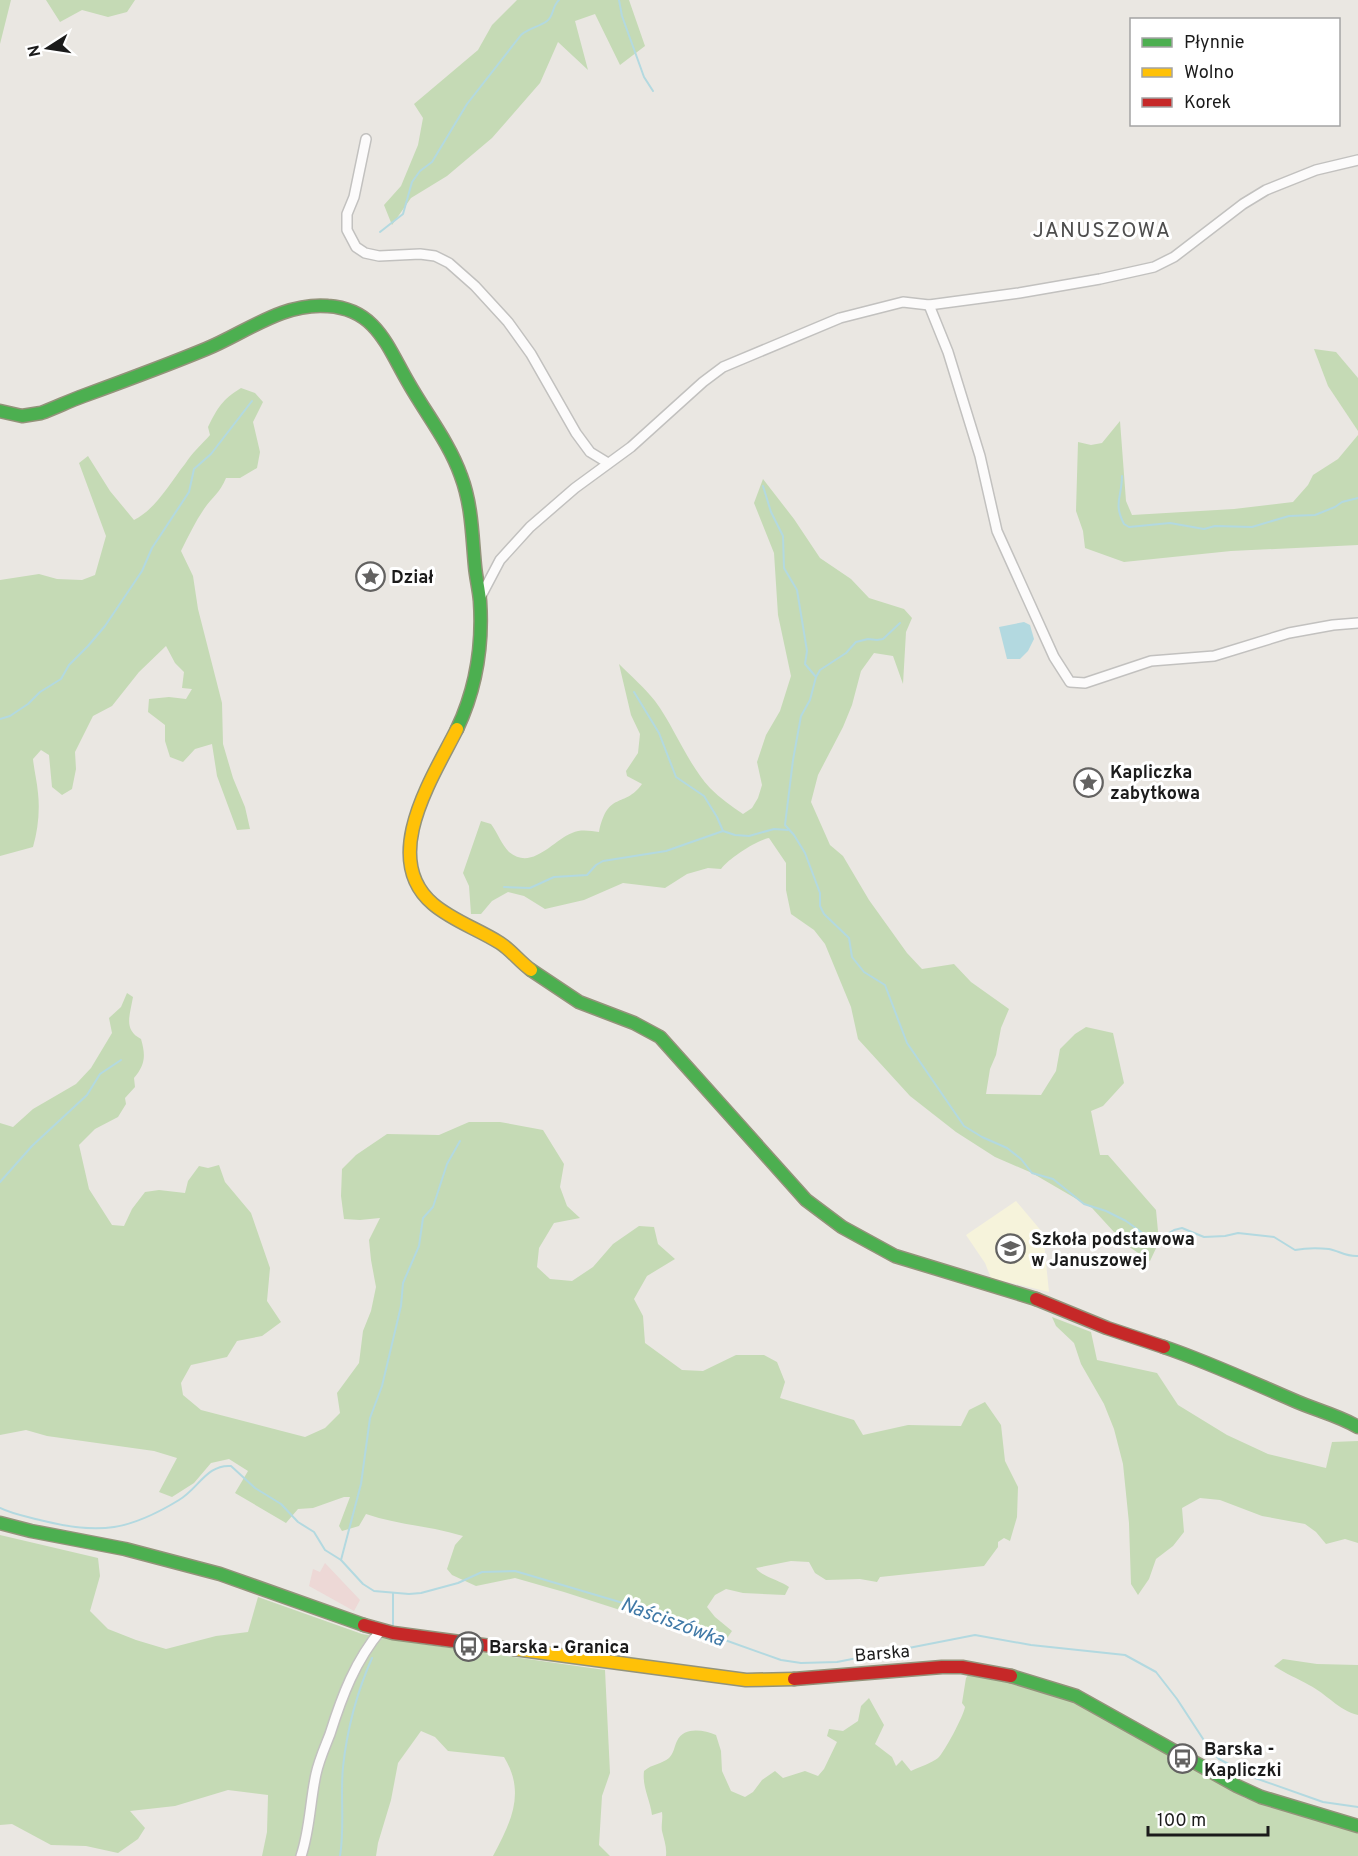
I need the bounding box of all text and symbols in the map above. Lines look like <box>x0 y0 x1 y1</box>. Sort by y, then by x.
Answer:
north arrow <box>18 18 78 78</box>
legend <box>1130 18 1340 126</box>
text: Płynnie <box>1184 32 1245 55</box>
text: N <box>24 43 46 58</box>
text: Wolno <box>1184 62 1234 85</box>
text: Korek <box>1184 92 1231 115</box>
district label: JANUSZOWA <box>1032 218 1172 245</box>
place icon: Dział <box>354 561 386 593</box>
place label: Dział <box>391 567 434 590</box>
place label: Kapliczka zabytkowa <box>1110 762 1200 806</box>
place icon: Kapliczka zabytkowa <box>1073 766 1105 798</box>
place label: Szkoła podstawowa w Januszowej <box>1031 1229 1195 1273</box>
school or university icon: Szkoła podstawowa w Januszowej <box>994 1233 1026 1265</box>
water label: Naściszówka <box>617 1592 729 1654</box>
bus stop icon: Barska - Granica <box>452 1631 484 1663</box>
place label: Barska - Granica <box>489 1637 629 1660</box>
street label: Barska <box>853 1641 911 1668</box>
place label: Barska - Kapliczki <box>1204 1739 1282 1783</box>
bus stop icon: Barska - Kapliczki <box>1167 1743 1199 1775</box>
scale bar <box>1148 1799 1268 1837</box>
text: 100 m <box>1157 1810 1206 1833</box>

